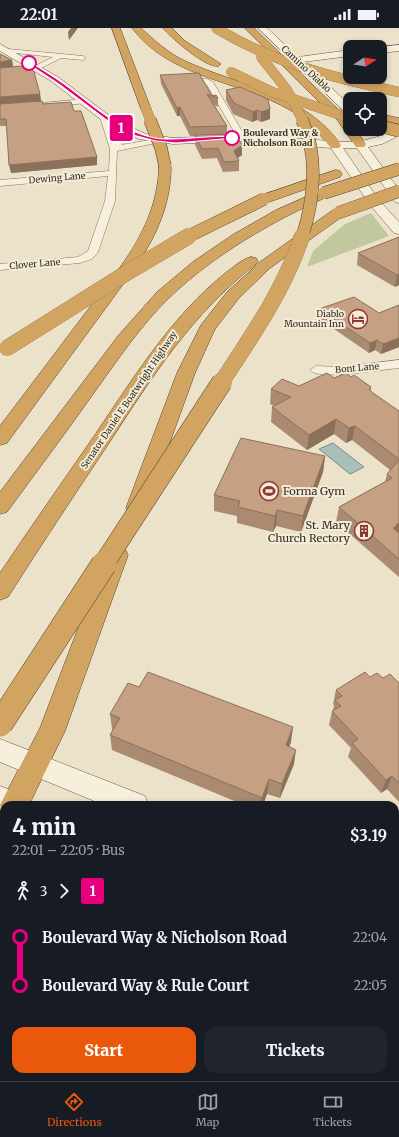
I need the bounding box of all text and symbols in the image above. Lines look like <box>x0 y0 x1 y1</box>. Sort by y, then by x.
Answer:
text: 22:01 <box>20 5 57 24</box>
north arrow <box>343 40 387 84</box>
map controls <box>343 40 387 136</box>
street label: Camino Diablo <box>279 43 333 94</box>
unlabelled marker <box>21 55 37 71</box>
button: locate <box>343 92 387 136</box>
line badge: 1 <box>108 115 134 141</box>
text: 1 <box>118 119 124 137</box>
place label: Boulevard Way & Nicholson Road <box>243 127 318 148</box>
marker: Boulevard Way & Nicholson Road <box>224 130 240 146</box>
street label: Dewing Lane <box>28 170 86 185</box>
street label: Clover Lane <box>9 256 61 271</box>
place label: Diablo Mountain Inn <box>284 308 344 329</box>
hotel icon: Diablo Mountain Inn <box>347 308 369 330</box>
street label: Senator Daniel E Boatwright Highway <box>78 328 179 471</box>
street label: Bont Lane <box>334 360 380 375</box>
sports icon: Forma Gym <box>258 480 280 502</box>
place label: Forma Gym <box>283 484 345 498</box>
place label: St. Mary Church Rectory <box>268 518 351 545</box>
building icon: St. Mary Church Rectory <box>353 520 375 542</box>
text: 4 min <box>12 813 76 841</box>
text: $3.19 <box>350 826 387 845</box>
text: 22:01 – 22:05 · Bus <box>12 842 125 859</box>
icon: walk <box>12 880 34 902</box>
icon: forward <box>53 880 75 902</box>
text: 1 <box>89 882 96 900</box>
text: 3 <box>40 883 47 900</box>
text: Boulevard Way & Nicholson Road <box>42 928 287 947</box>
text: 22:04 <box>353 929 387 946</box>
text: Boulevard Way & Rule Court <box>42 976 249 995</box>
text: 22:05 <box>353 977 387 994</box>
button: Start <box>12 1027 196 1073</box>
button: Tickets <box>204 1027 387 1073</box>
tab: Directions <box>47 1091 102 1129</box>
tab: Map <box>196 1091 219 1129</box>
tab: Tickets <box>313 1091 352 1129</box>

